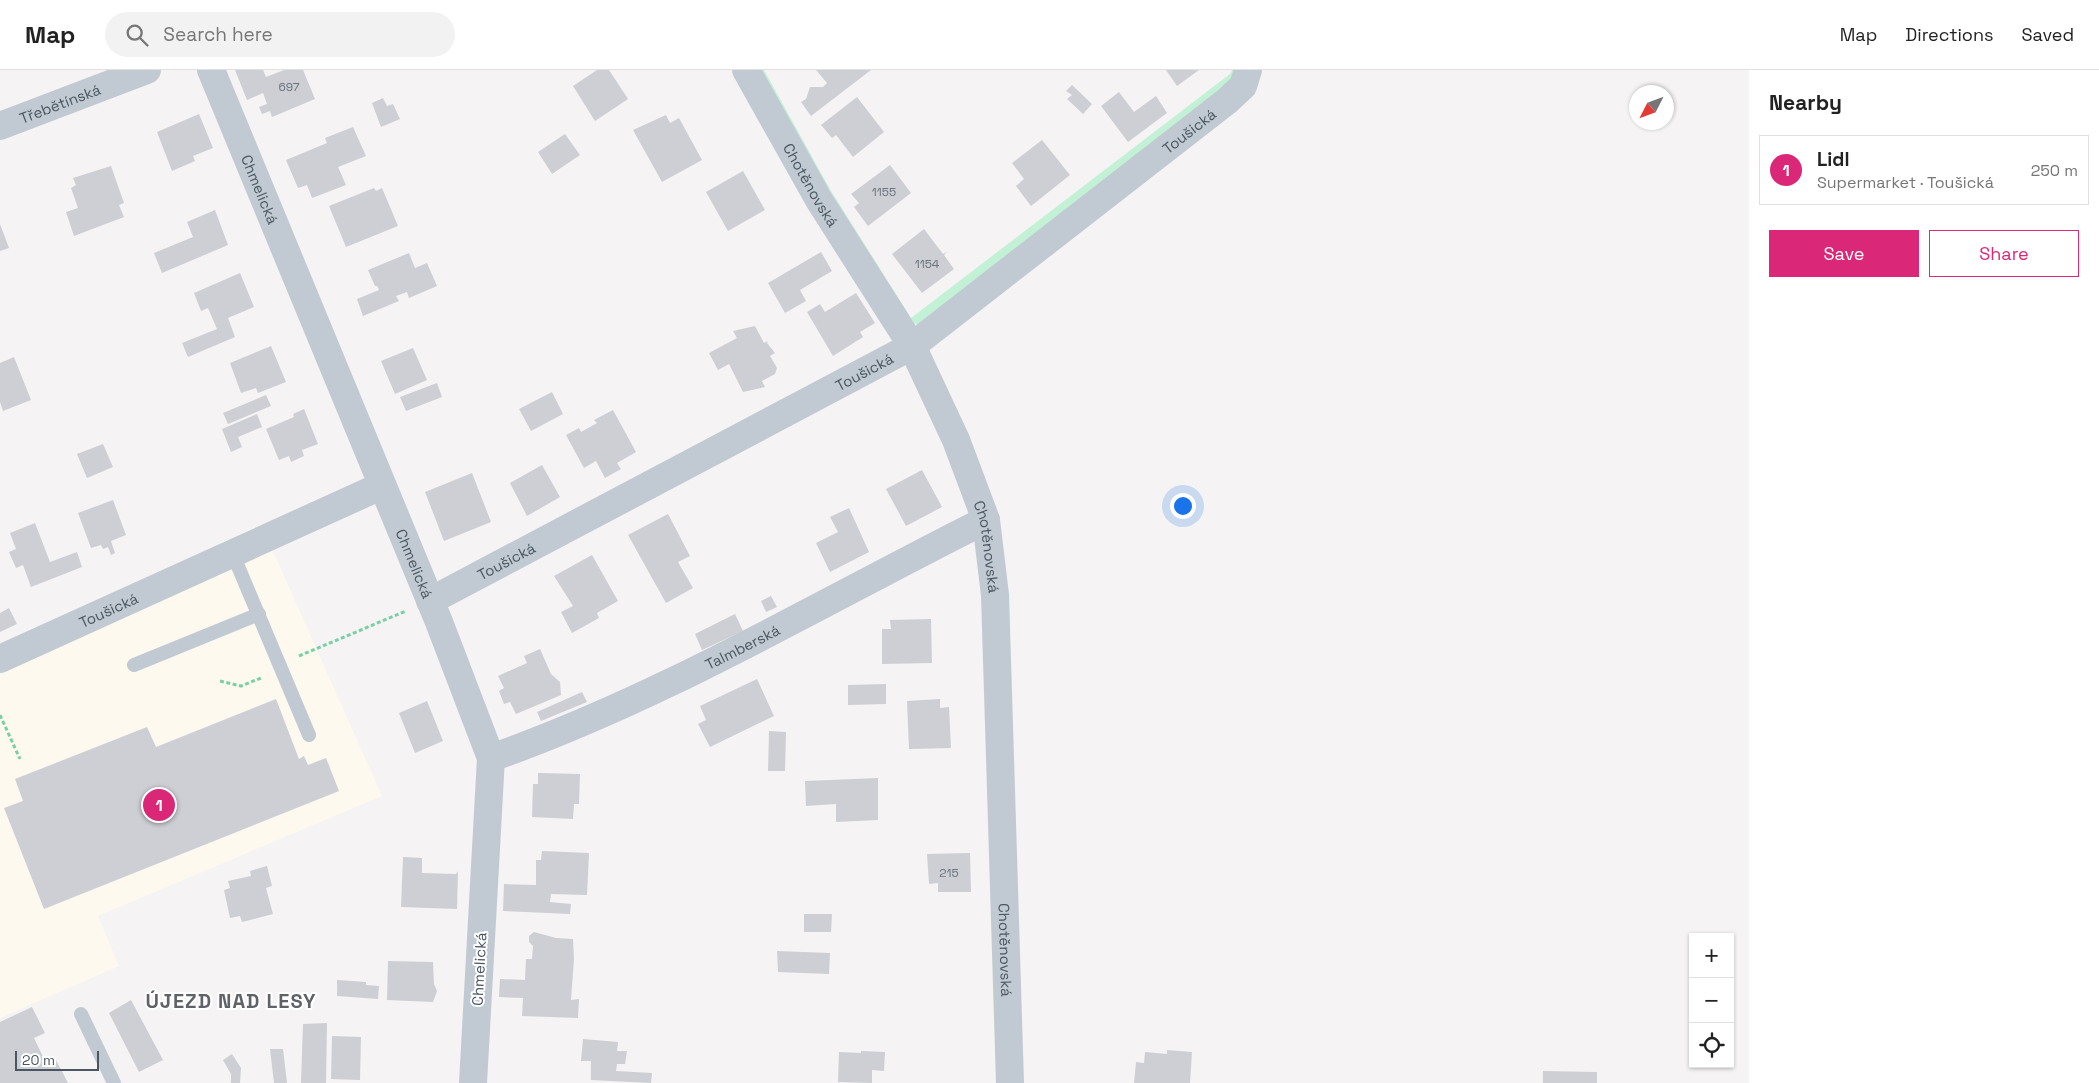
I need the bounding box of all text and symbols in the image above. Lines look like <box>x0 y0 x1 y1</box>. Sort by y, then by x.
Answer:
search box <box>105 12 455 57</box>
text: Map <box>25 19 75 50</box>
icon: search <box>123 21 151 49</box>
text: Search here <box>163 22 273 47</box>
text: Map <box>1840 23 1877 46</box>
text: Directions <box>1905 23 1994 46</box>
text: Saved <box>2022 23 2074 46</box>
street label: Třebětínská <box>16 79 103 127</box>
house number: 697 <box>278 79 300 95</box>
north arrow <box>1629 85 1674 130</box>
text: Nearby <box>1769 89 1842 116</box>
street label: Toušická <box>1158 104 1220 158</box>
street label: Chotěnovská <box>779 140 843 231</box>
text: Lidl <box>1817 147 1850 172</box>
street label: Chmelická <box>237 152 283 227</box>
text: 1 <box>1782 160 1790 181</box>
text: 250 m <box>2031 160 2078 181</box>
text: Supermarket · Toušická <box>1817 172 1994 193</box>
house number: 1155 <box>872 184 896 200</box>
button: Save <box>1769 230 1919 277</box>
button: Share <box>1929 230 2079 277</box>
house number: 1154 <box>915 256 940 272</box>
street label: Toušická <box>832 348 897 395</box>
your location <box>1170 493 1196 519</box>
street label: Chotěnovská <box>970 498 1004 594</box>
street label: Chmelická <box>392 526 438 602</box>
street label: Toušická <box>474 538 539 584</box>
street label: Toušická <box>76 588 141 631</box>
street label: Talmberská <box>702 619 783 673</box>
pin: 1 <box>143 786 175 824</box>
house number: 215 <box>939 865 959 881</box>
street label: Chotěnovská <box>995 903 1017 997</box>
street label: Chmelická <box>468 931 490 1006</box>
map controls <box>1689 933 1734 1068</box>
button: + <box>1689 933 1734 978</box>
button: − <box>1689 978 1734 1023</box>
district label: ÚJEZD NAD LESY <box>145 988 317 1014</box>
button: locate <box>1689 1023 1734 1068</box>
scale bar <box>15 1048 99 1071</box>
text: 20 m <box>22 1051 55 1069</box>

